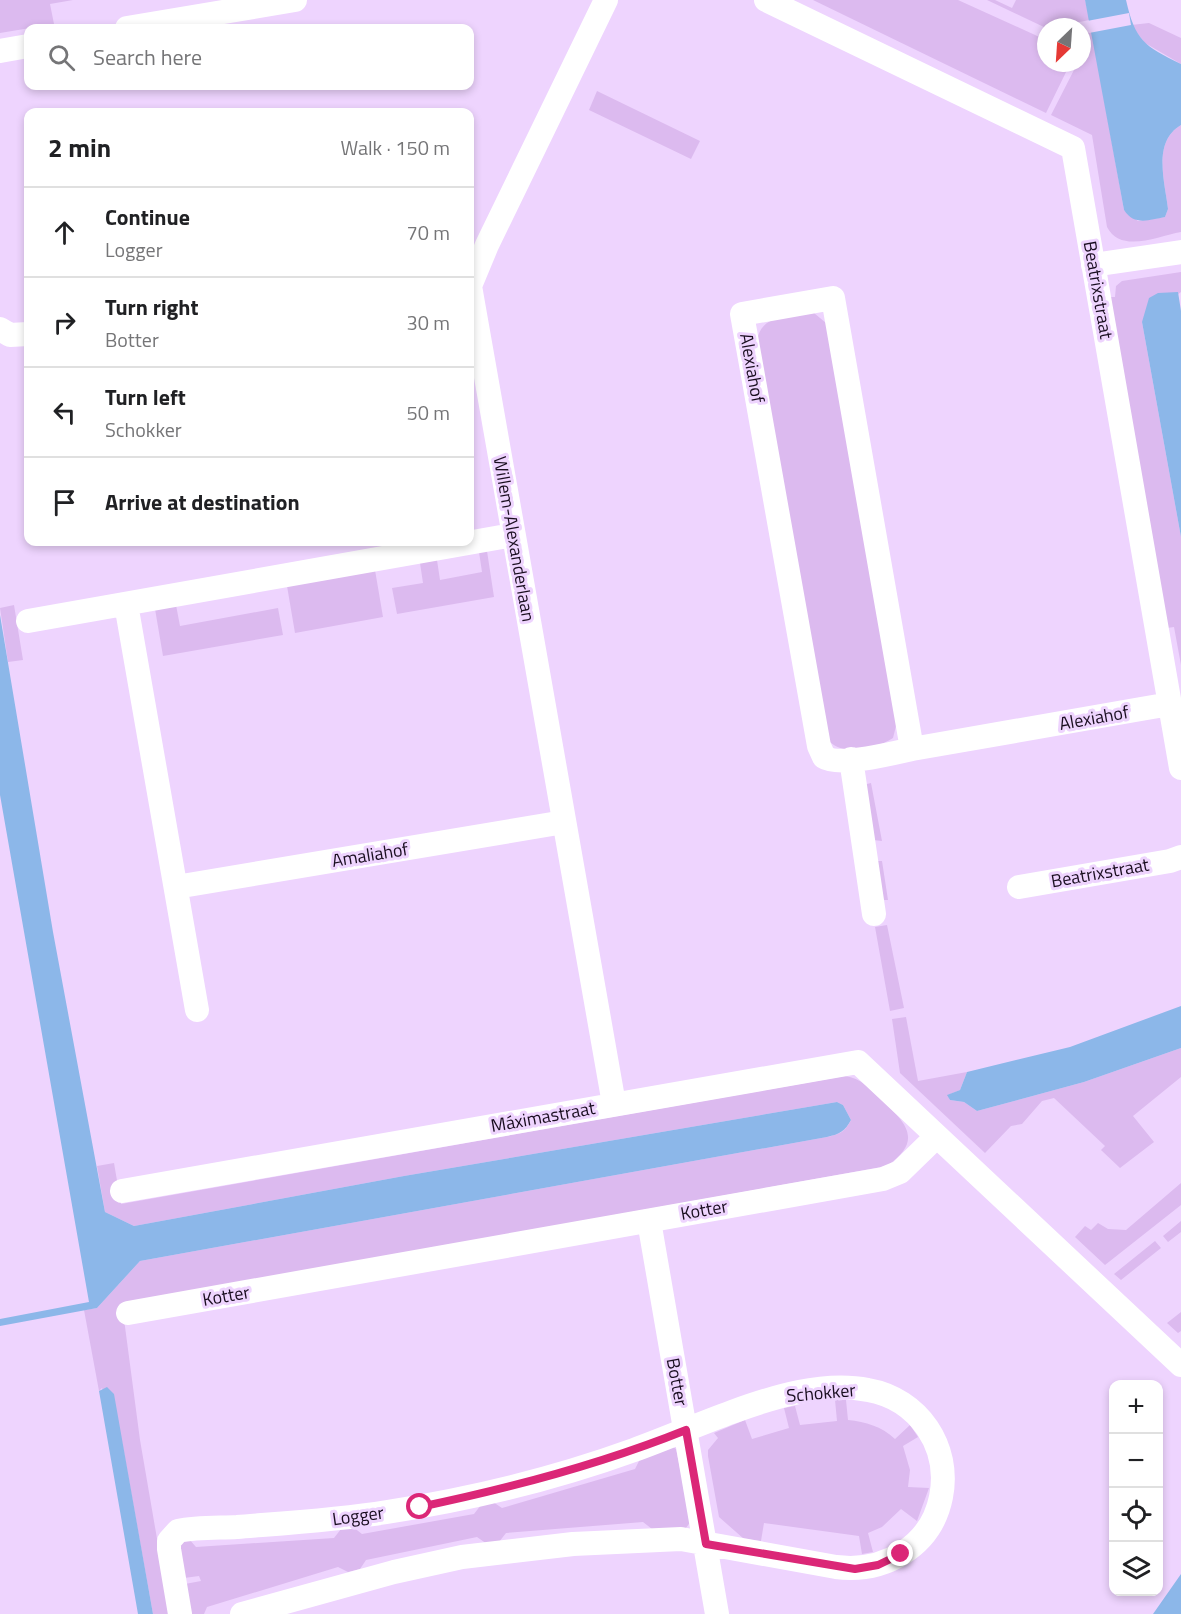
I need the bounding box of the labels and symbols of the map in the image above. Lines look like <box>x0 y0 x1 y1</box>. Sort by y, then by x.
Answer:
north arrow <box>1037 18 1091 72</box>
street label: Beatrixstraat <box>1077 239 1121 342</box>
street label: Alexiahof <box>733 331 772 405</box>
street label: Willem-Alexanderlaan <box>487 454 542 624</box>
street label: Alexiahof <box>1057 698 1131 737</box>
street label: Amaliahof <box>330 835 410 874</box>
street label: Beatrixstraat <box>1049 850 1152 894</box>
street label: Máximastraat <box>489 1094 598 1139</box>
street label: Kotter <box>678 1192 730 1227</box>
street label: Kotter <box>200 1278 252 1313</box>
street label: Botter <box>660 1356 695 1408</box>
street label: Schokker <box>785 1376 857 1409</box>
route start <box>406 1493 432 1519</box>
street label: Logger <box>330 1499 385 1532</box>
route end <box>887 1540 913 1566</box>

